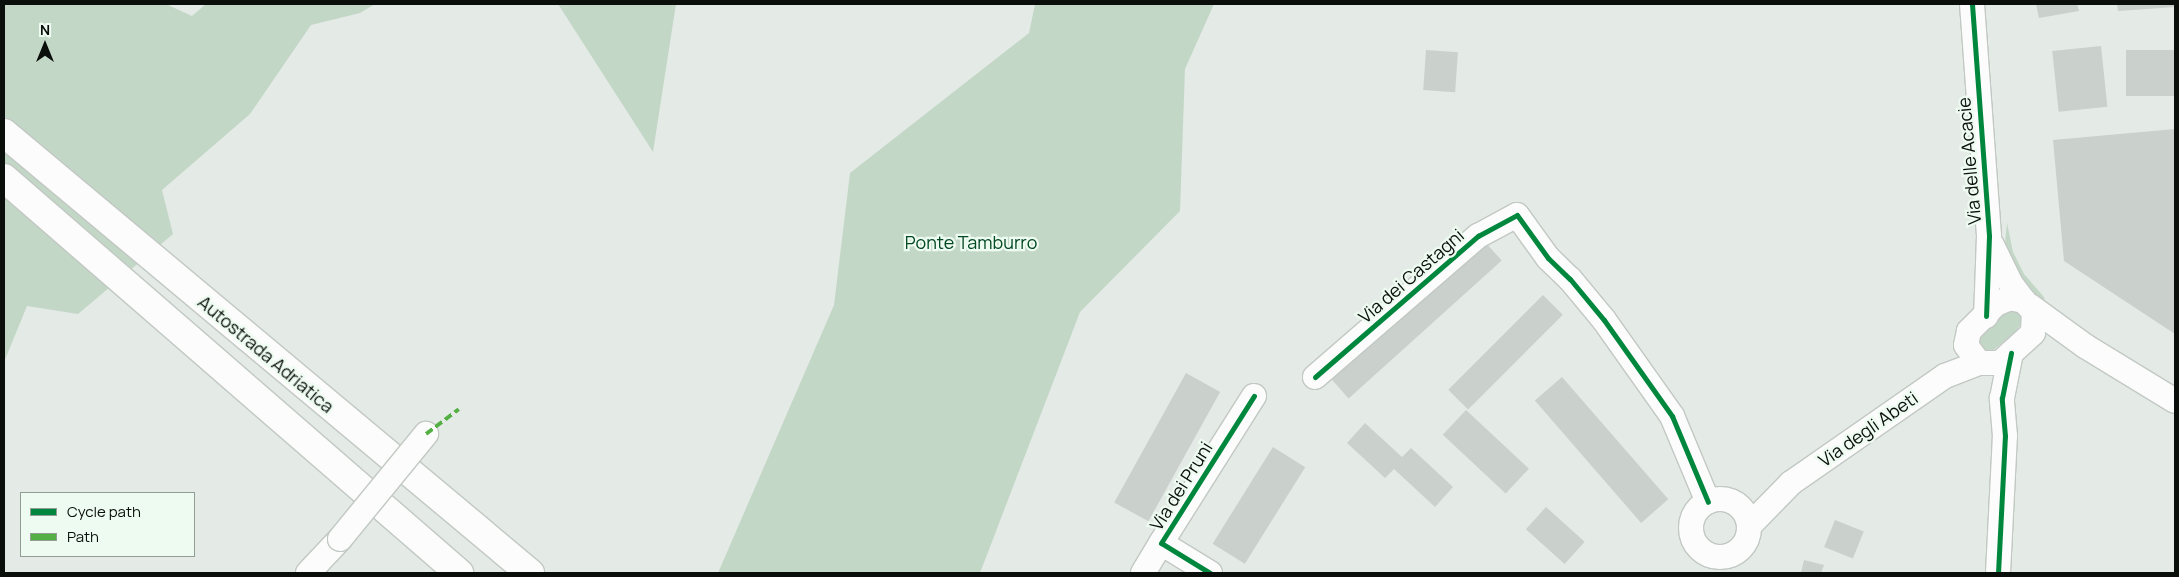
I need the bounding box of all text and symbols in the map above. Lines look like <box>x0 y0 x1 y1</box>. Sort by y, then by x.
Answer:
north arrow <box>20 20 70 70</box>
text: N <box>40 20 50 39</box>
street label: Via delle Acacie <box>1953 96 1985 226</box>
street label: Via dei Castagni <box>1354 224 1468 328</box>
park label: Ponte Tamburro <box>905 231 1037 253</box>
street label: Autostrada Adriatica <box>194 291 338 417</box>
street label: Via degli Abeti <box>1814 387 1922 471</box>
street label: Via dei Pruni <box>1145 438 1217 534</box>
legend <box>20 492 195 557</box>
text: Cycle path <box>67 501 141 522</box>
text: Path <box>67 526 99 547</box>

